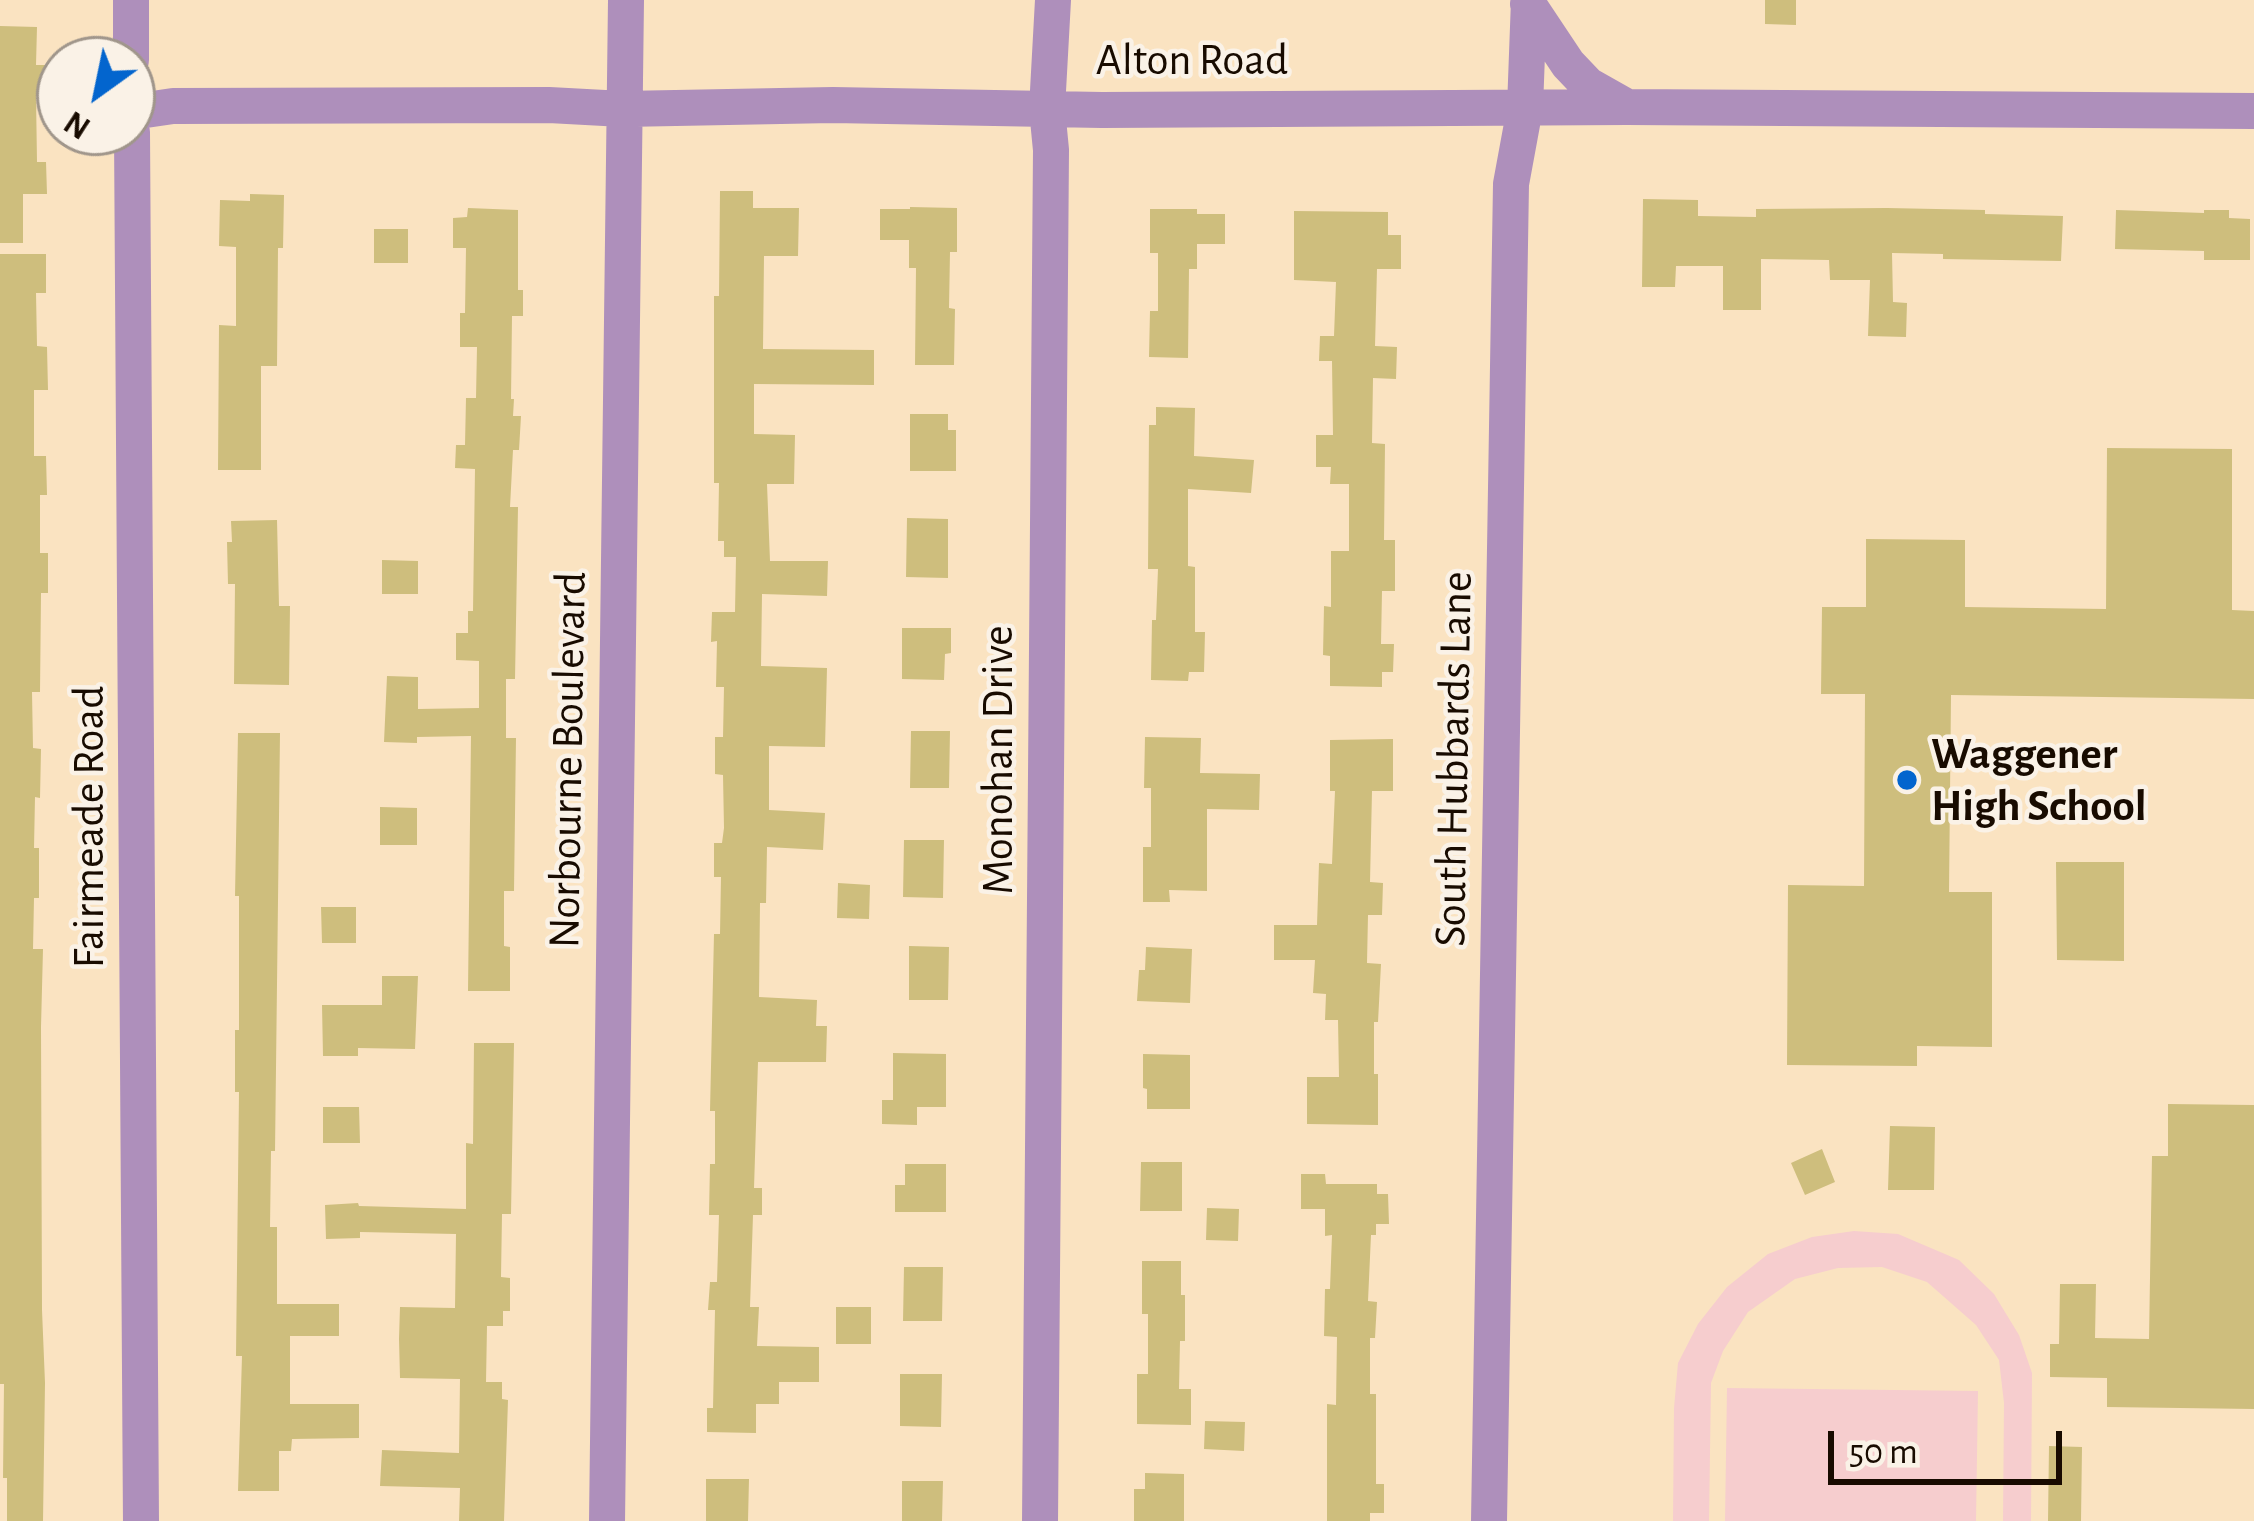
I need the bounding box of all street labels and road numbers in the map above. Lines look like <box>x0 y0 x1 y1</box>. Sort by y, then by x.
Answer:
street label: Alton Road <box>1096 33 1288 87</box>
street label: Norbourne Boulevard <box>538 571 598 949</box>
street label: South Hubbards Lane <box>1424 571 1484 947</box>
street label: Monohan Drive <box>971 625 1025 895</box>
street label: Fairmeade Road <box>62 686 116 968</box>

